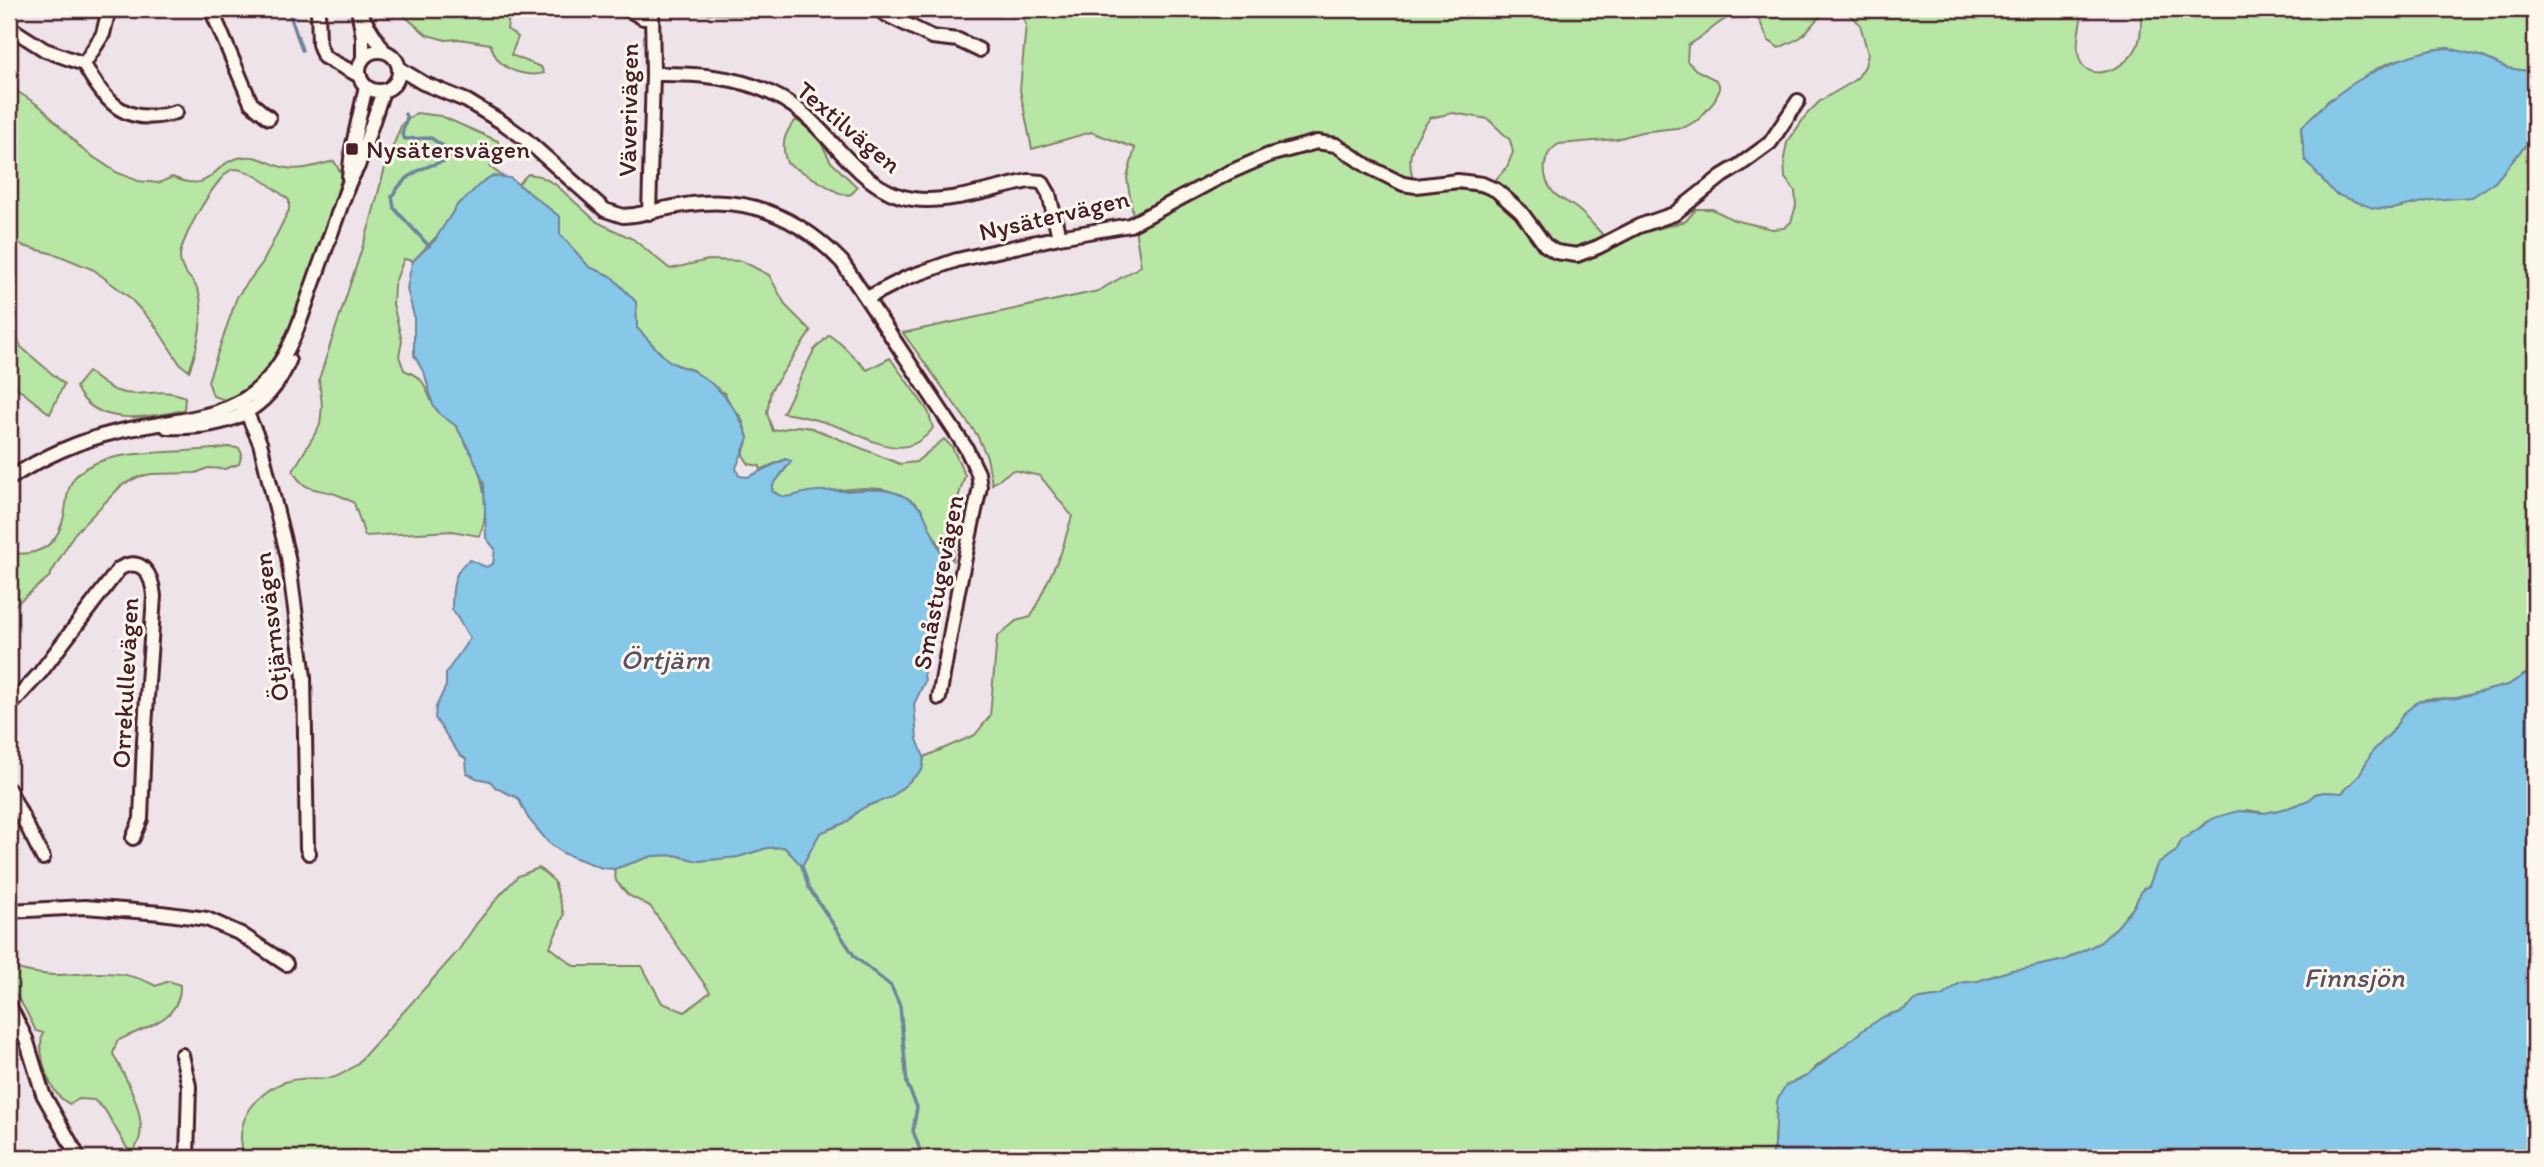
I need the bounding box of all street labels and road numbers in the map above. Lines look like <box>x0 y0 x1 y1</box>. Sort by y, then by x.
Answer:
street label: Väverivägen <box>611 43 645 177</box>
street label: Textilvägen <box>790 74 908 180</box>
street label: Nysätervägen <box>976 182 1133 248</box>
street label: Småstugevägen <box>905 491 971 672</box>
street label: Ötjärnsvägen <box>246 550 296 704</box>
street label: Orrekullevägen <box>105 596 145 769</box>

